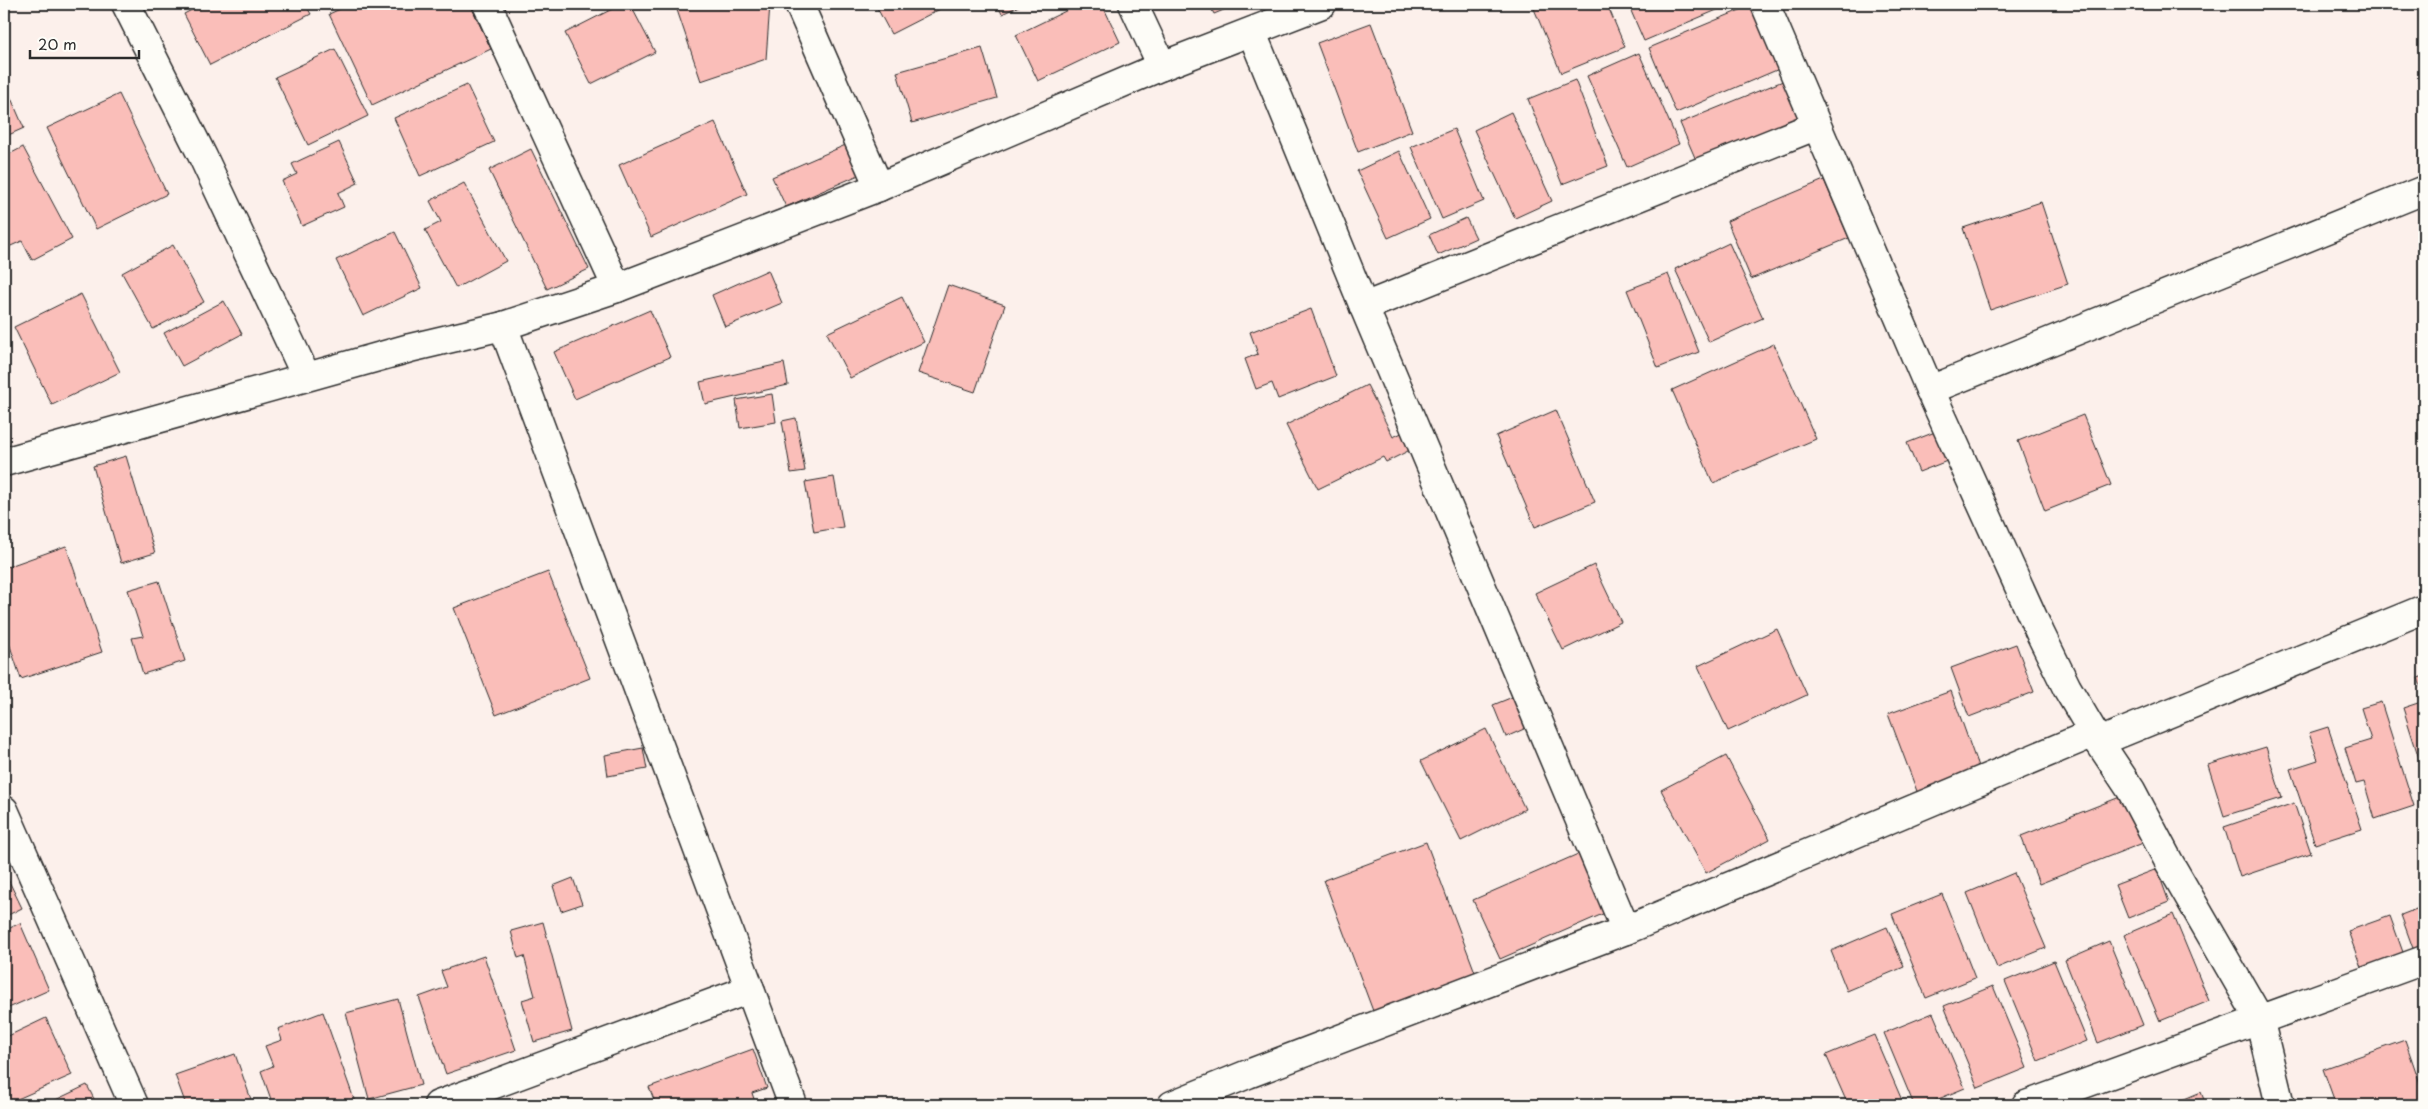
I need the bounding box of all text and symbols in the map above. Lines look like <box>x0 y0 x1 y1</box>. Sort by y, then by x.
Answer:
scale bar <box>30 28 139 60</box>
text: 20 m <box>38 32 77 55</box>

